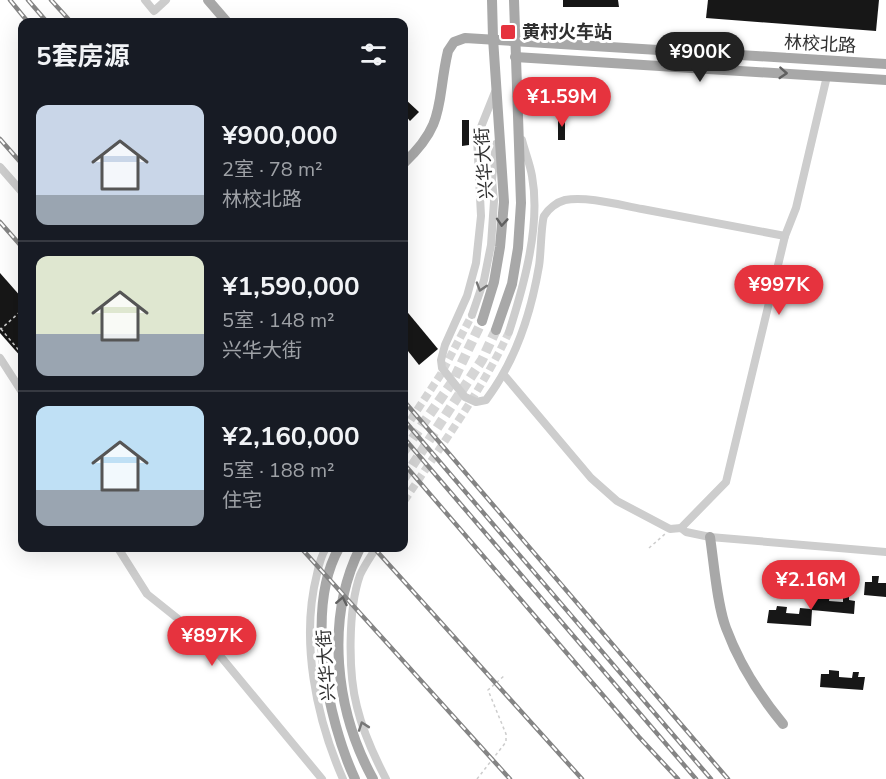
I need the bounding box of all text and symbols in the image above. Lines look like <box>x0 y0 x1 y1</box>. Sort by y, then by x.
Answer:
place label: 黄村火车站 <box>522 20 612 44</box>
marker: 黄村火车站 <box>499 23 517 41</box>
street label: 林校北路 <box>783 30 857 58</box>
pin: ¥900K <box>658 32 742 83</box>
icon: filters <box>357 38 390 71</box>
text: ¥900K <box>669 38 731 65</box>
text: 5套房源 <box>36 39 130 74</box>
one-way arrow <box>779 67 788 80</box>
pin: ¥1.59M <box>513 77 611 128</box>
text: ¥1.59M <box>527 83 597 110</box>
text: ¥900,000 <box>222 118 338 153</box>
street label: 兴华大街 <box>470 126 498 200</box>
icon: home <box>84 129 156 201</box>
text: 2室 · 78 m² <box>222 156 323 183</box>
text: 林校北路 <box>222 186 302 213</box>
one-way arrow <box>496 218 509 227</box>
pin: ¥997K <box>737 265 821 316</box>
text: ¥1,590,000 <box>222 269 360 304</box>
text: ¥997K <box>748 271 810 298</box>
icon: home <box>84 280 156 352</box>
one-way arrow <box>476 281 488 292</box>
text: 5室 · 148 m² <box>222 307 335 334</box>
text: 兴华大街 <box>222 337 302 364</box>
text: ¥2,160,000 <box>222 419 360 454</box>
icon: home <box>84 430 156 502</box>
text: 5室 · 188 m² <box>222 457 335 484</box>
text: 住宅 <box>222 487 262 514</box>
pin: ¥2.16M <box>762 560 860 611</box>
text: ¥2.16M <box>776 566 846 593</box>
one-way arrow <box>335 596 348 606</box>
pin: ¥897K <box>170 616 254 667</box>
text: ¥897K <box>181 622 243 649</box>
street label: 兴华大街 <box>312 628 340 702</box>
one-way arrow <box>357 721 370 732</box>

